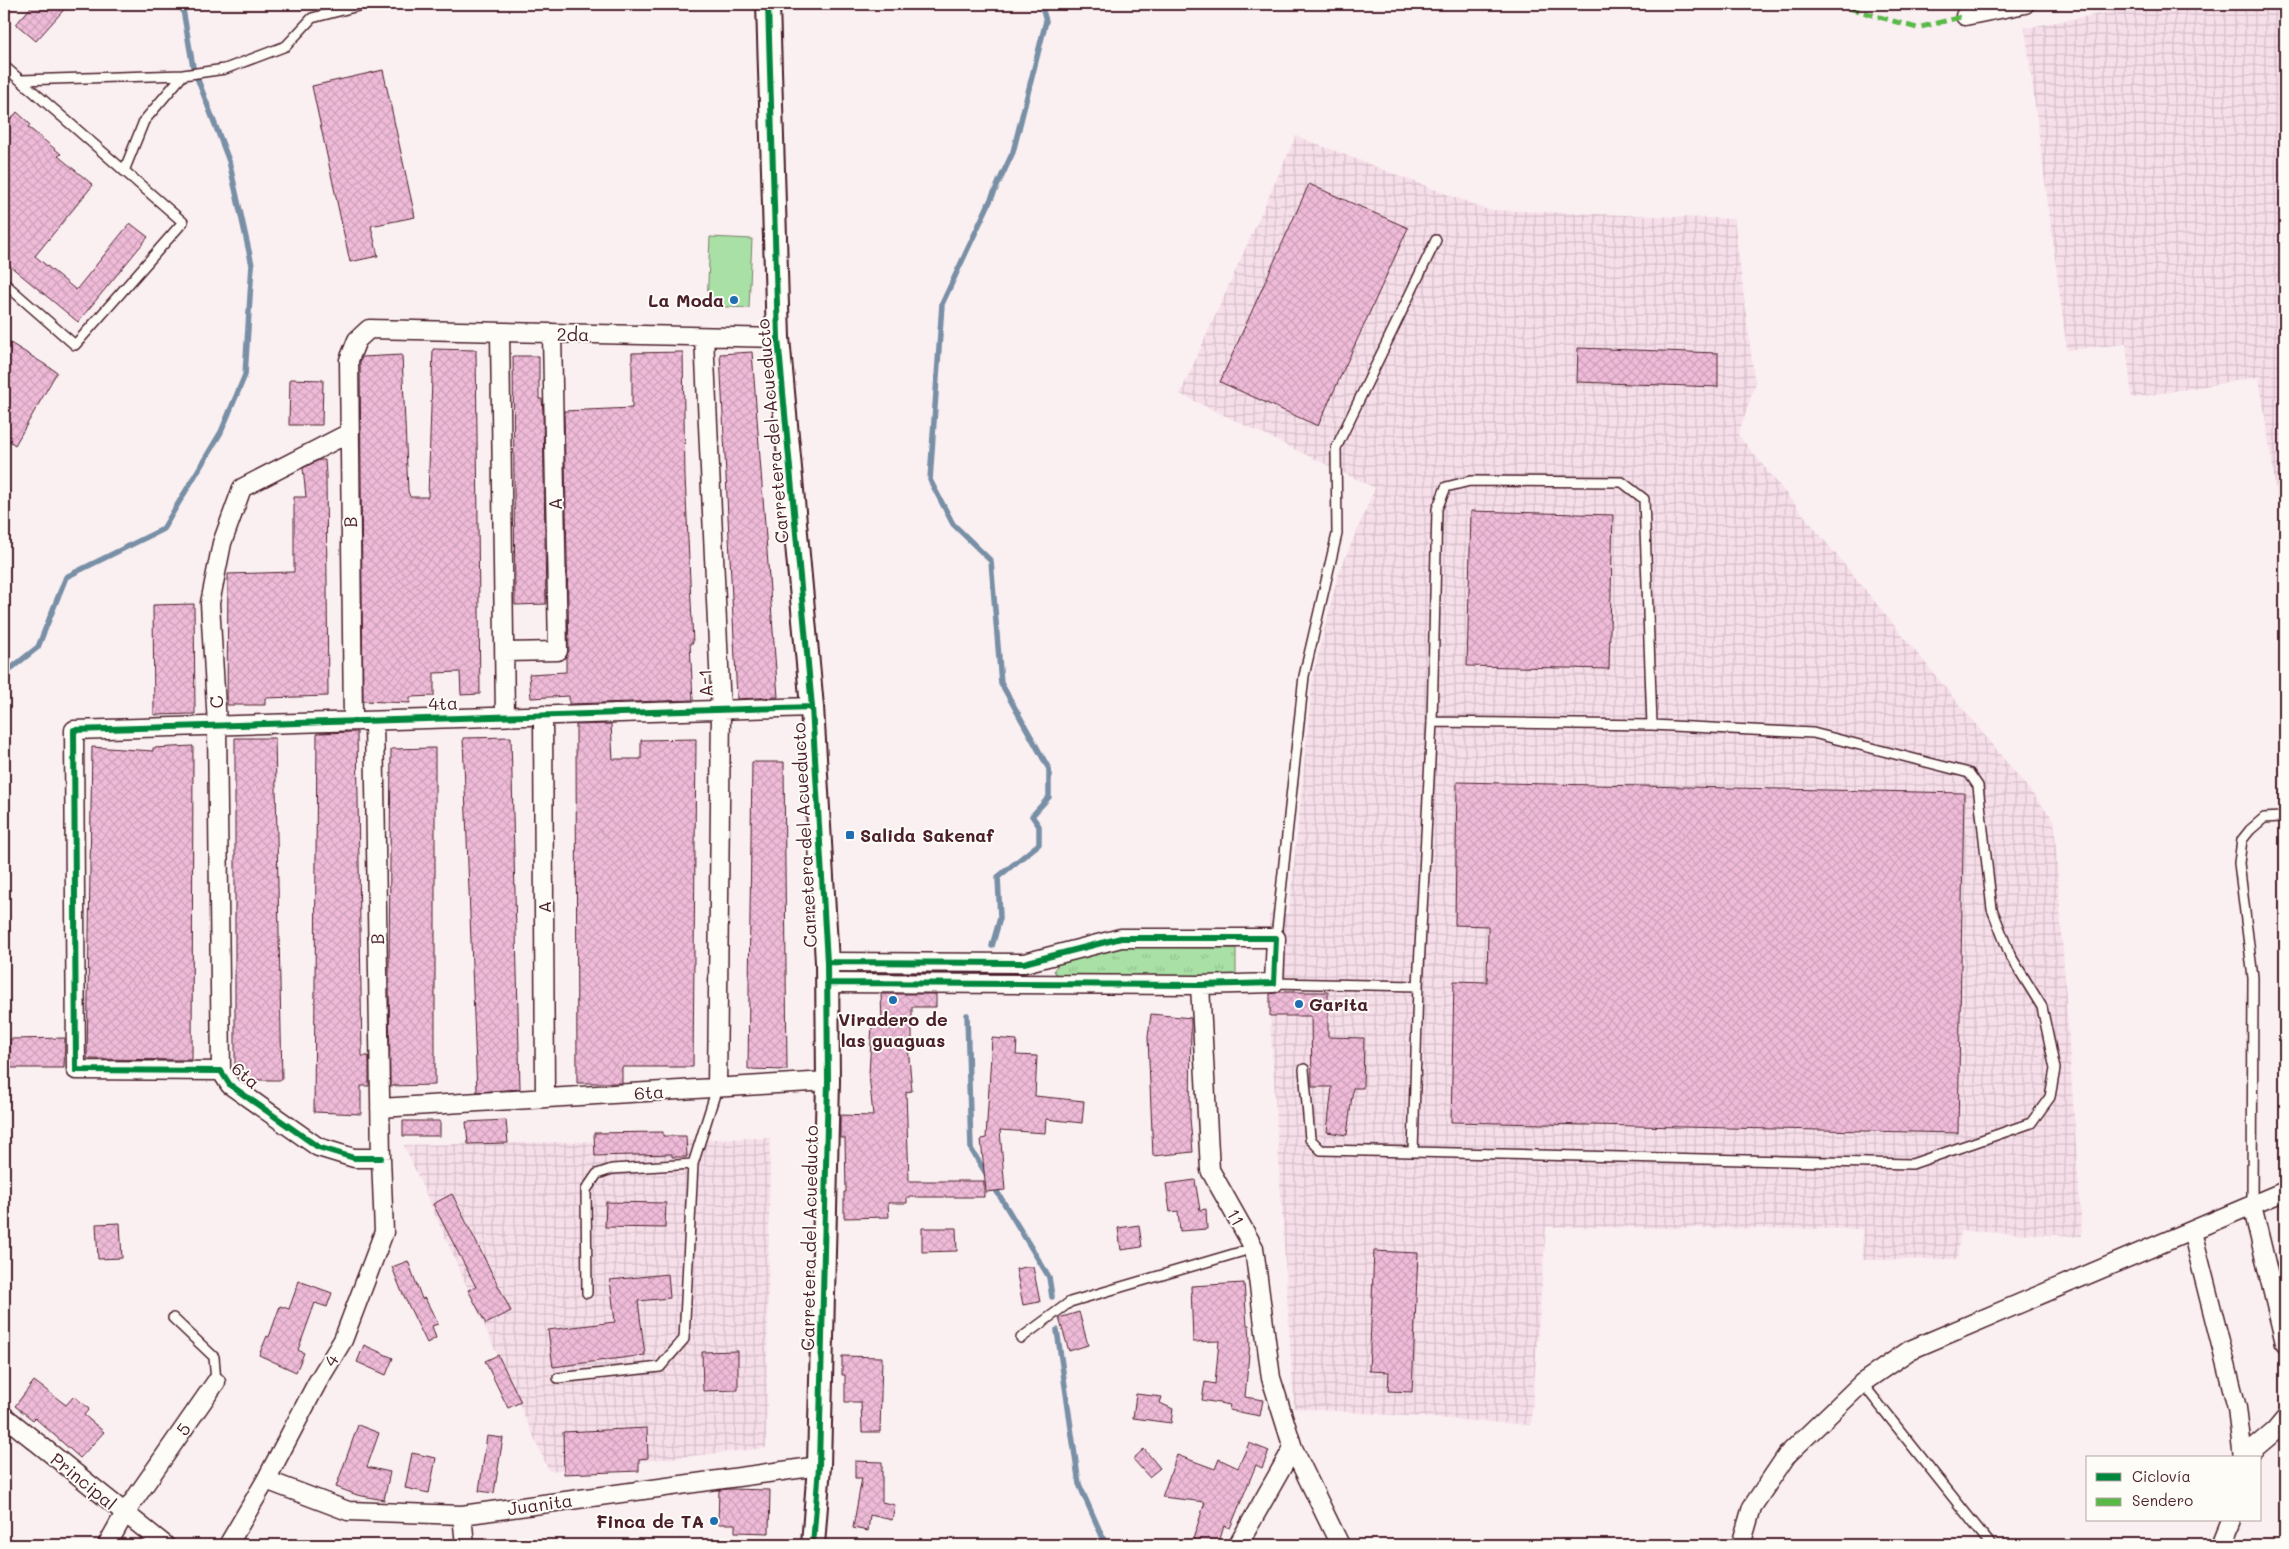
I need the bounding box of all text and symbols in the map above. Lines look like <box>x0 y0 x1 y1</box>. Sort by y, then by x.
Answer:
place label: La Moda <box>648 288 724 312</box>
marker: La Moda <box>728 294 740 306</box>
street label: Carretera del Acueducto <box>750 317 794 544</box>
street label: 2da <box>556 322 590 346</box>
street label: A <box>543 498 567 510</box>
street label: B <box>338 516 362 528</box>
street label: A-1 <box>692 668 718 698</box>
street label: 4ta <box>428 690 458 716</box>
street label: C <box>204 695 228 709</box>
street label: Carretera del Acueducto <box>786 721 822 948</box>
place label: Salida Sakenaf <box>860 823 994 847</box>
marker: Salida Sakenaf <box>844 829 856 841</box>
street label: A <box>532 901 556 913</box>
street label: B <box>365 933 389 945</box>
place label: Garita <box>1309 992 1368 1016</box>
marker: Viradero de las guaguas <box>887 994 899 1006</box>
marker: Garita <box>1293 998 1305 1010</box>
place label: Viradero de las guaguas <box>838 1007 948 1052</box>
street label: 6ta <box>227 1056 265 1094</box>
street label: 6ta <box>633 1079 665 1105</box>
street label: Carretera del Acueducto <box>795 1125 823 1351</box>
street label: 11 <box>1222 1204 1250 1230</box>
street label: 4 <box>318 1349 344 1371</box>
street label: 5 <box>170 1418 196 1440</box>
street label: Principal <box>46 1447 122 1515</box>
legend <box>2086 1456 2262 1522</box>
text: Ciclovía <box>2132 1466 2191 1486</box>
street label: Juanita <box>506 1488 574 1520</box>
text: Sendero <box>2132 1490 2193 1510</box>
place label: Finca de TA <box>596 1509 704 1533</box>
marker: Finca de TA <box>708 1515 720 1527</box>

